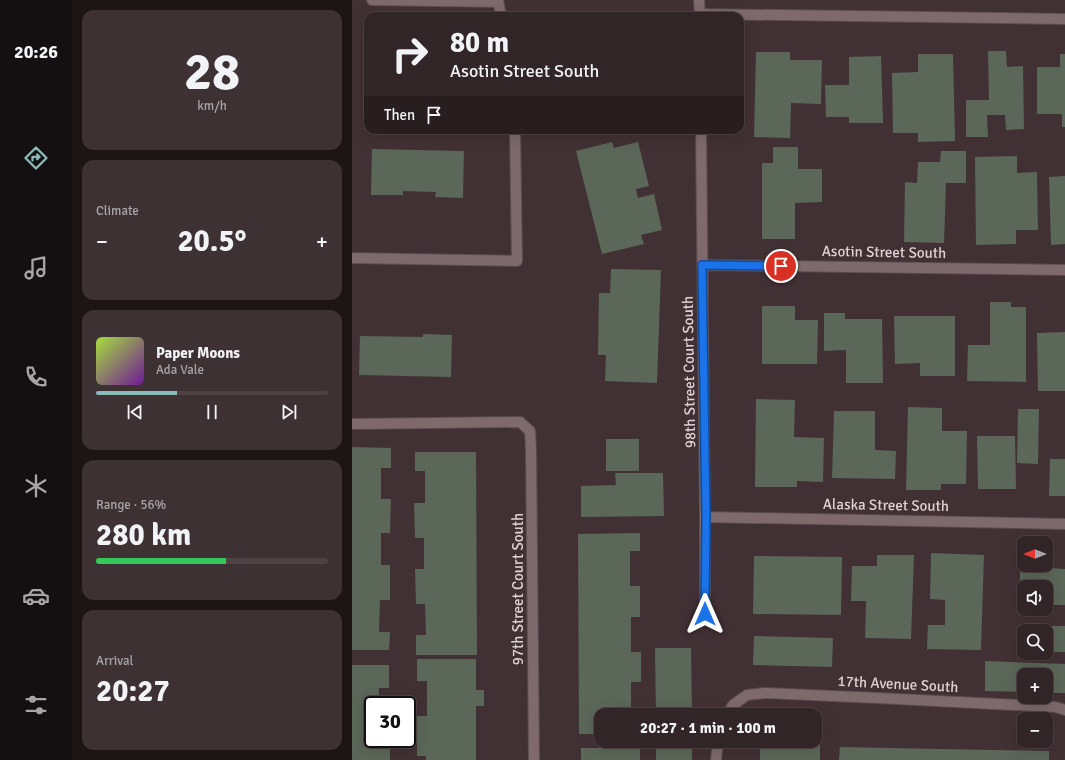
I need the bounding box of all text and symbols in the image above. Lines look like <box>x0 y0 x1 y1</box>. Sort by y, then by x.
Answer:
text: 80 m <box>450 26 509 60</box>
icon: right <box>384 28 436 80</box>
text: 28 <box>184 40 240 104</box>
text: 20:26 <box>14 41 58 63</box>
text: Asotin Street South <box>450 60 599 82</box>
text: km/h <box>197 98 227 114</box>
icon: arrive <box>423 104 445 126</box>
text: Then <box>384 106 415 124</box>
icon: directions <box>22 144 50 172</box>
text: Climate <box>96 203 139 219</box>
text: 20.5° <box>177 223 247 260</box>
text: − <box>96 228 108 255</box>
text: + <box>316 228 328 255</box>
street label: Asotin Street South <box>822 242 946 262</box>
pin <box>764 249 798 283</box>
icon: music <box>22 254 50 282</box>
icon: arrive <box>770 255 792 277</box>
street label: 98th Street Court South <box>679 296 699 448</box>
text: Paper Moons <box>156 344 240 362</box>
text: Ada Vale <box>156 362 204 378</box>
icon: phone <box>22 363 50 391</box>
icon: previous <box>124 401 146 423</box>
icon: pause <box>201 401 223 423</box>
icon: next <box>278 401 300 423</box>
icon: climate <box>22 472 50 500</box>
street label: Alaska Street South <box>823 495 949 515</box>
text: Range · 56% <box>96 497 166 513</box>
street label: 97th Street Court South <box>509 513 527 665</box>
text: 280 km <box>96 517 191 554</box>
north arrow <box>1017 536 1053 572</box>
map controls <box>1017 536 1053 748</box>
button: sound <box>1017 580 1053 616</box>
icon: car <box>22 582 50 610</box>
position arrow <box>684 593 726 635</box>
button: search <box>1017 624 1053 660</box>
text: Arrival <box>96 653 133 669</box>
button: + <box>1017 668 1053 704</box>
street label: 17th Avenue South <box>837 672 959 696</box>
text: 20:27 <box>96 673 170 710</box>
icon: filters <box>22 691 50 719</box>
speed limit sign: 30 <box>364 696 416 748</box>
button: − <box>1017 712 1053 748</box>
text: 20:27 · 1 min · 100 m <box>640 719 776 737</box>

